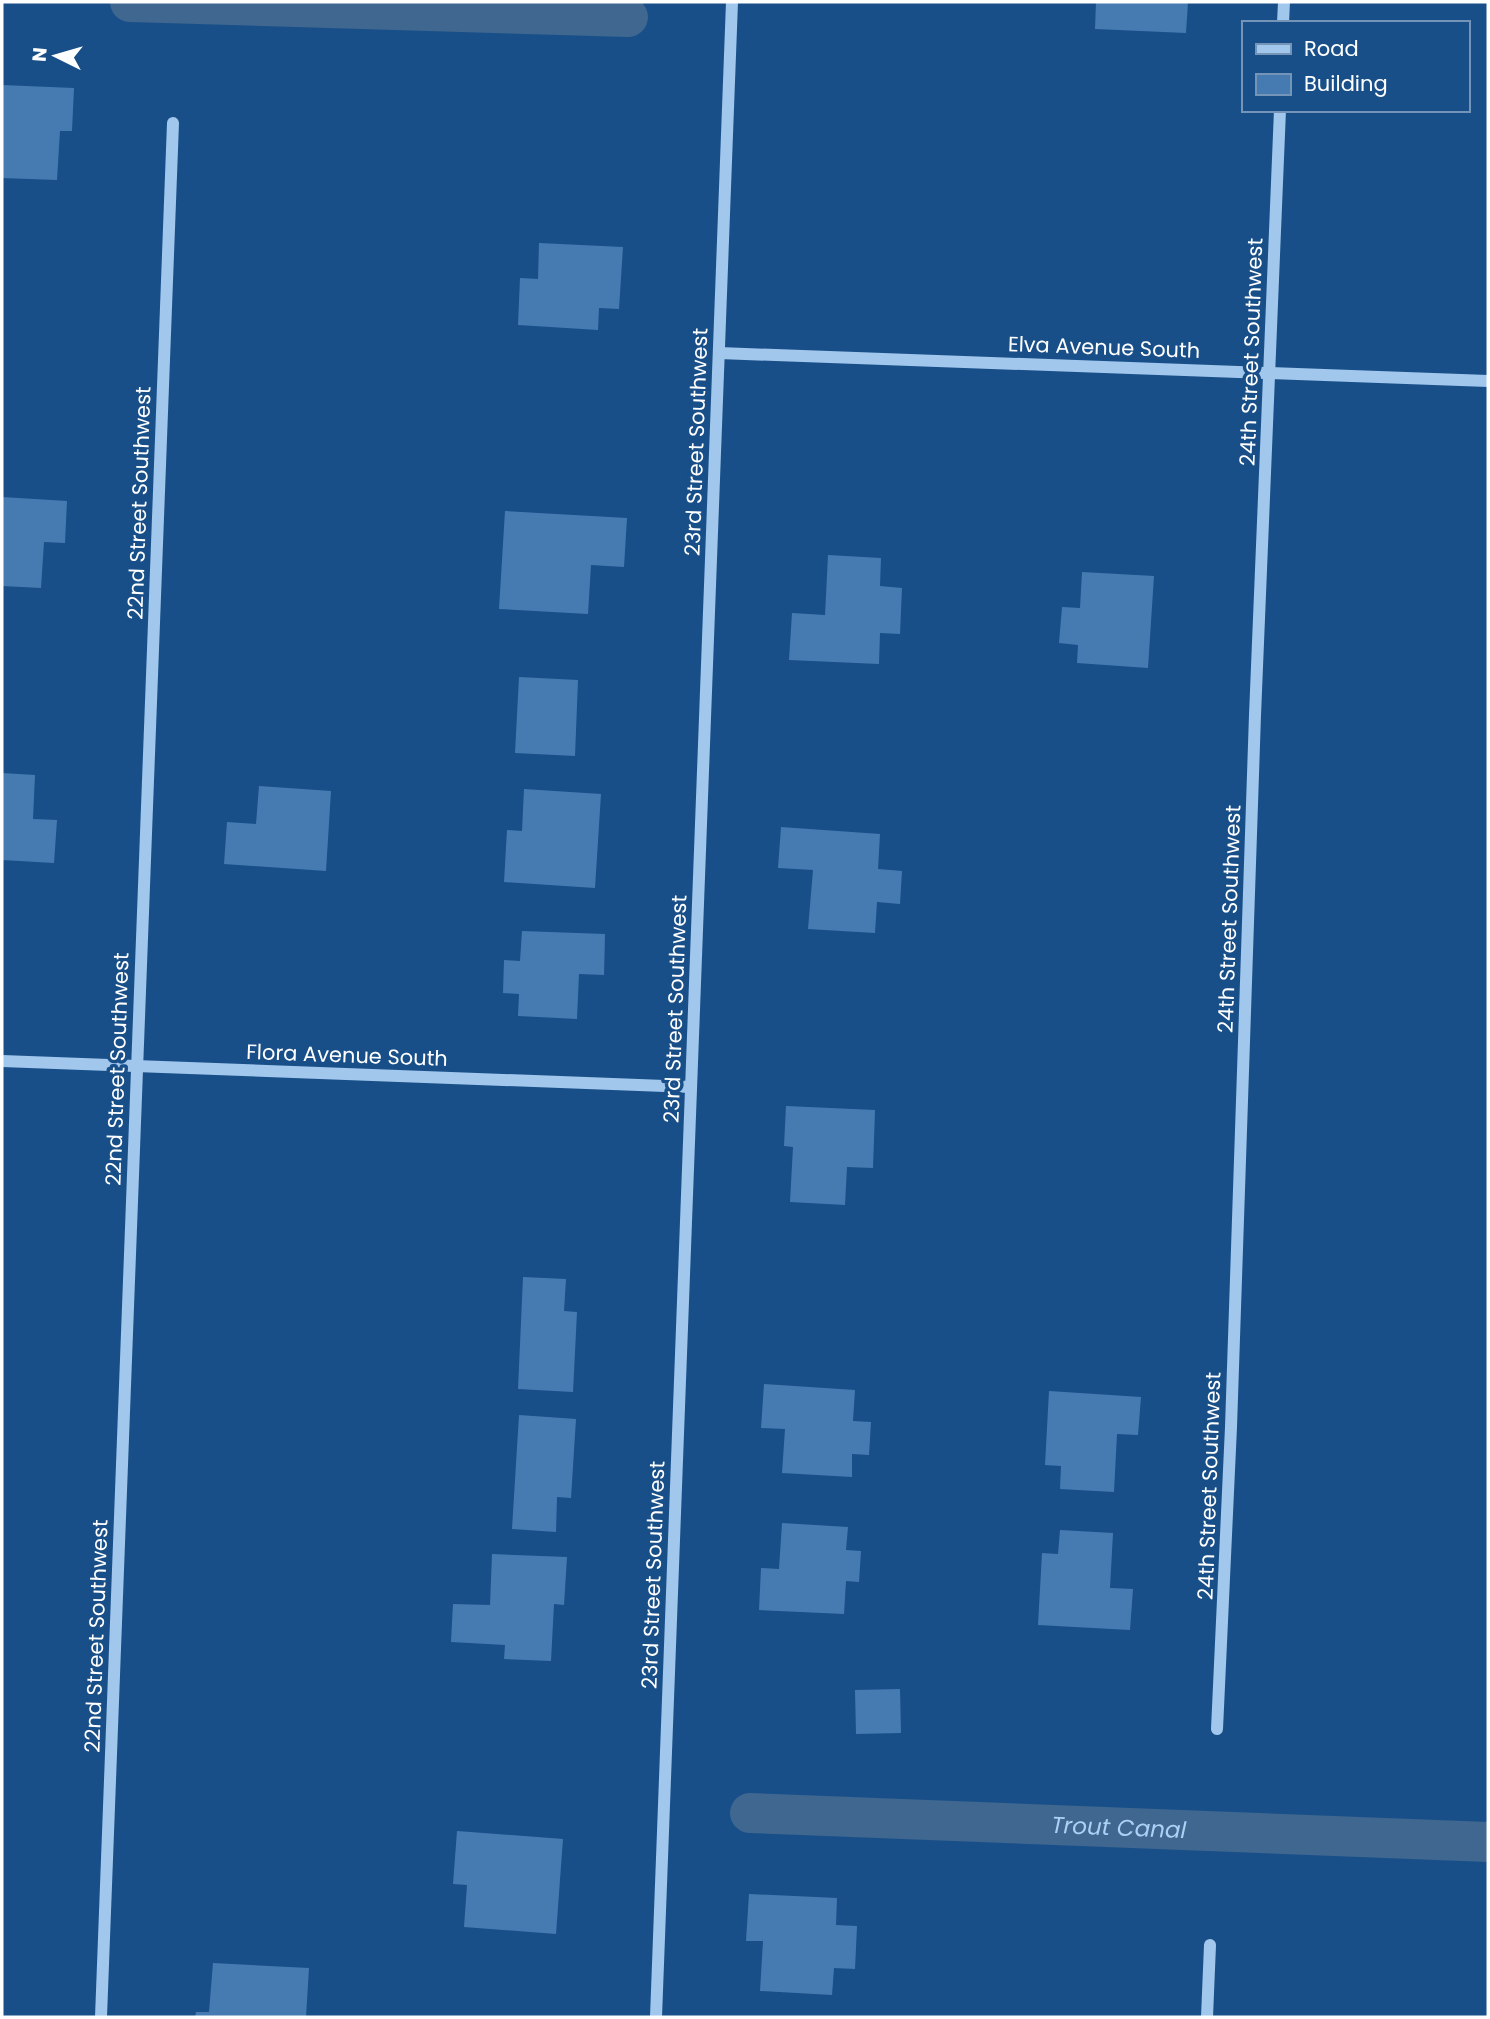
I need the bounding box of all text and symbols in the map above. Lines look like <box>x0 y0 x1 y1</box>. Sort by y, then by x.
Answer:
north arrow <box>21 21 91 91</box>
legend <box>1242 21 1469 112</box>
text: Road <box>1304 34 1359 63</box>
text: N <box>25 46 54 63</box>
text: Building <box>1304 69 1388 98</box>
street label: 24th Street Southwest <box>1233 237 1269 467</box>
street label: 23rd Street Southwest <box>678 327 714 557</box>
street label: Elva Avenue South <box>1007 329 1201 365</box>
street label: 22nd Street Southwest <box>120 386 158 620</box>
street label: 24th Street Southwest <box>1211 804 1247 1034</box>
street label: 23rd Street Southwest <box>657 894 693 1124</box>
street label: 22nd Street Southwest <box>98 952 136 1186</box>
street label: Flora Avenue South <box>246 1037 448 1073</box>
street label: 24th Street Southwest <box>1191 1371 1227 1601</box>
street label: 23rd Street Southwest <box>635 1460 671 1690</box>
street label: 22nd Street Southwest <box>77 1519 115 1753</box>
water label: Trout Canal <box>1051 1809 1187 1846</box>

